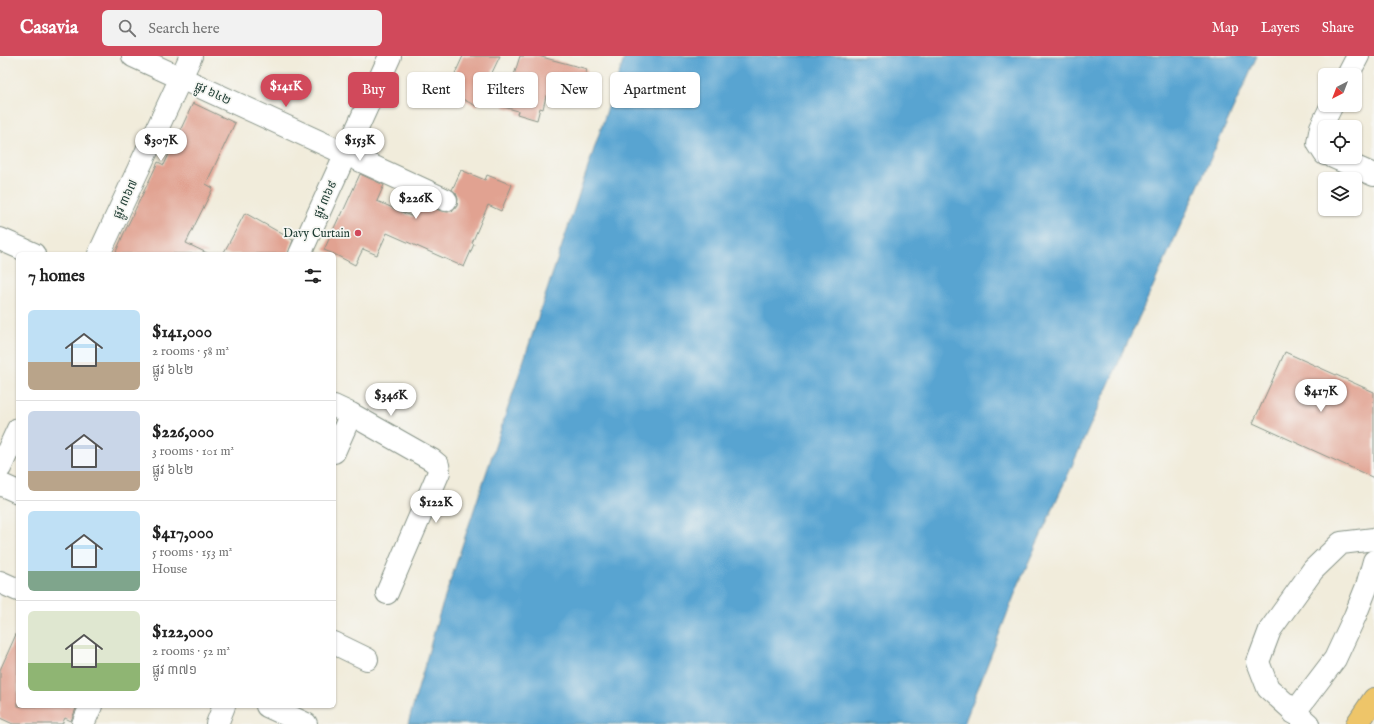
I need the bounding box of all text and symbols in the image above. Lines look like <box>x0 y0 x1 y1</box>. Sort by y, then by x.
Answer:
search box <box>102 10 382 46</box>
text: Casavia <box>20 16 78 40</box>
icon: search <box>116 17 138 39</box>
text: Search here <box>148 19 220 38</box>
text: Map <box>1212 19 1239 37</box>
text: Layers <box>1261 19 1300 37</box>
text: Share <box>1322 19 1354 37</box>
north arrow <box>1318 68 1362 112</box>
map controls <box>1318 68 1362 216</box>
chip: Buy <box>348 72 399 108</box>
chip: Rent <box>407 72 465 108</box>
chip: Filters <box>473 72 538 108</box>
chip: New <box>546 72 602 108</box>
chip: Apartment <box>610 72 700 108</box>
pin: $141K <box>258 74 314 108</box>
text: $141K <box>270 78 302 95</box>
street label: ផ្លូវ ៦៤២ <box>191 79 233 111</box>
button: locate <box>1318 120 1362 164</box>
pin: $307K <box>133 128 189 162</box>
pin: $153K <box>332 128 388 162</box>
text: $307K <box>144 132 178 149</box>
text: $153K <box>344 132 376 149</box>
button: layers <box>1318 172 1362 216</box>
street label: ផ្លូវ ៣៦៧ <box>110 177 143 222</box>
street label: ផ្លូវ ៣៦៩ <box>311 178 343 221</box>
pin: $226K <box>388 186 444 220</box>
text: $226K <box>399 190 433 207</box>
place label: Davy Curtain <box>283 226 351 241</box>
marker: Davy Curtain <box>353 228 363 238</box>
icon: filters <box>302 265 324 287</box>
text: 7 homes <box>28 266 85 287</box>
text: $141,000 <box>152 322 212 343</box>
icon: home <box>60 326 108 374</box>
text: 2 rooms · 58 m² <box>152 343 229 360</box>
text: ផ្លូវ ៦៤២ <box>152 362 194 379</box>
pin: $417K <box>1293 379 1349 413</box>
pin: $346K <box>363 383 419 417</box>
text: $417K <box>1304 383 1338 400</box>
text: $346K <box>374 387 408 404</box>
text: $226,000 <box>152 422 214 443</box>
icon: home <box>60 427 108 475</box>
text: 3 rooms · 101 m² <box>152 443 234 460</box>
text: ផ្លូវ ៦៤២ <box>152 462 194 479</box>
pin: $122K <box>408 490 464 524</box>
text: $122K <box>419 494 453 511</box>
text: $417,000 <box>152 523 214 544</box>
icon: home <box>60 527 108 575</box>
text: 5 rooms · 153 m² <box>152 544 232 561</box>
text: House <box>152 561 187 578</box>
text: $122,000 <box>152 622 213 643</box>
icon: home <box>60 627 108 675</box>
text: 2 rooms · 52 m² <box>152 643 230 660</box>
text: ផ្លូវ ៣៧១ <box>152 662 197 679</box>

